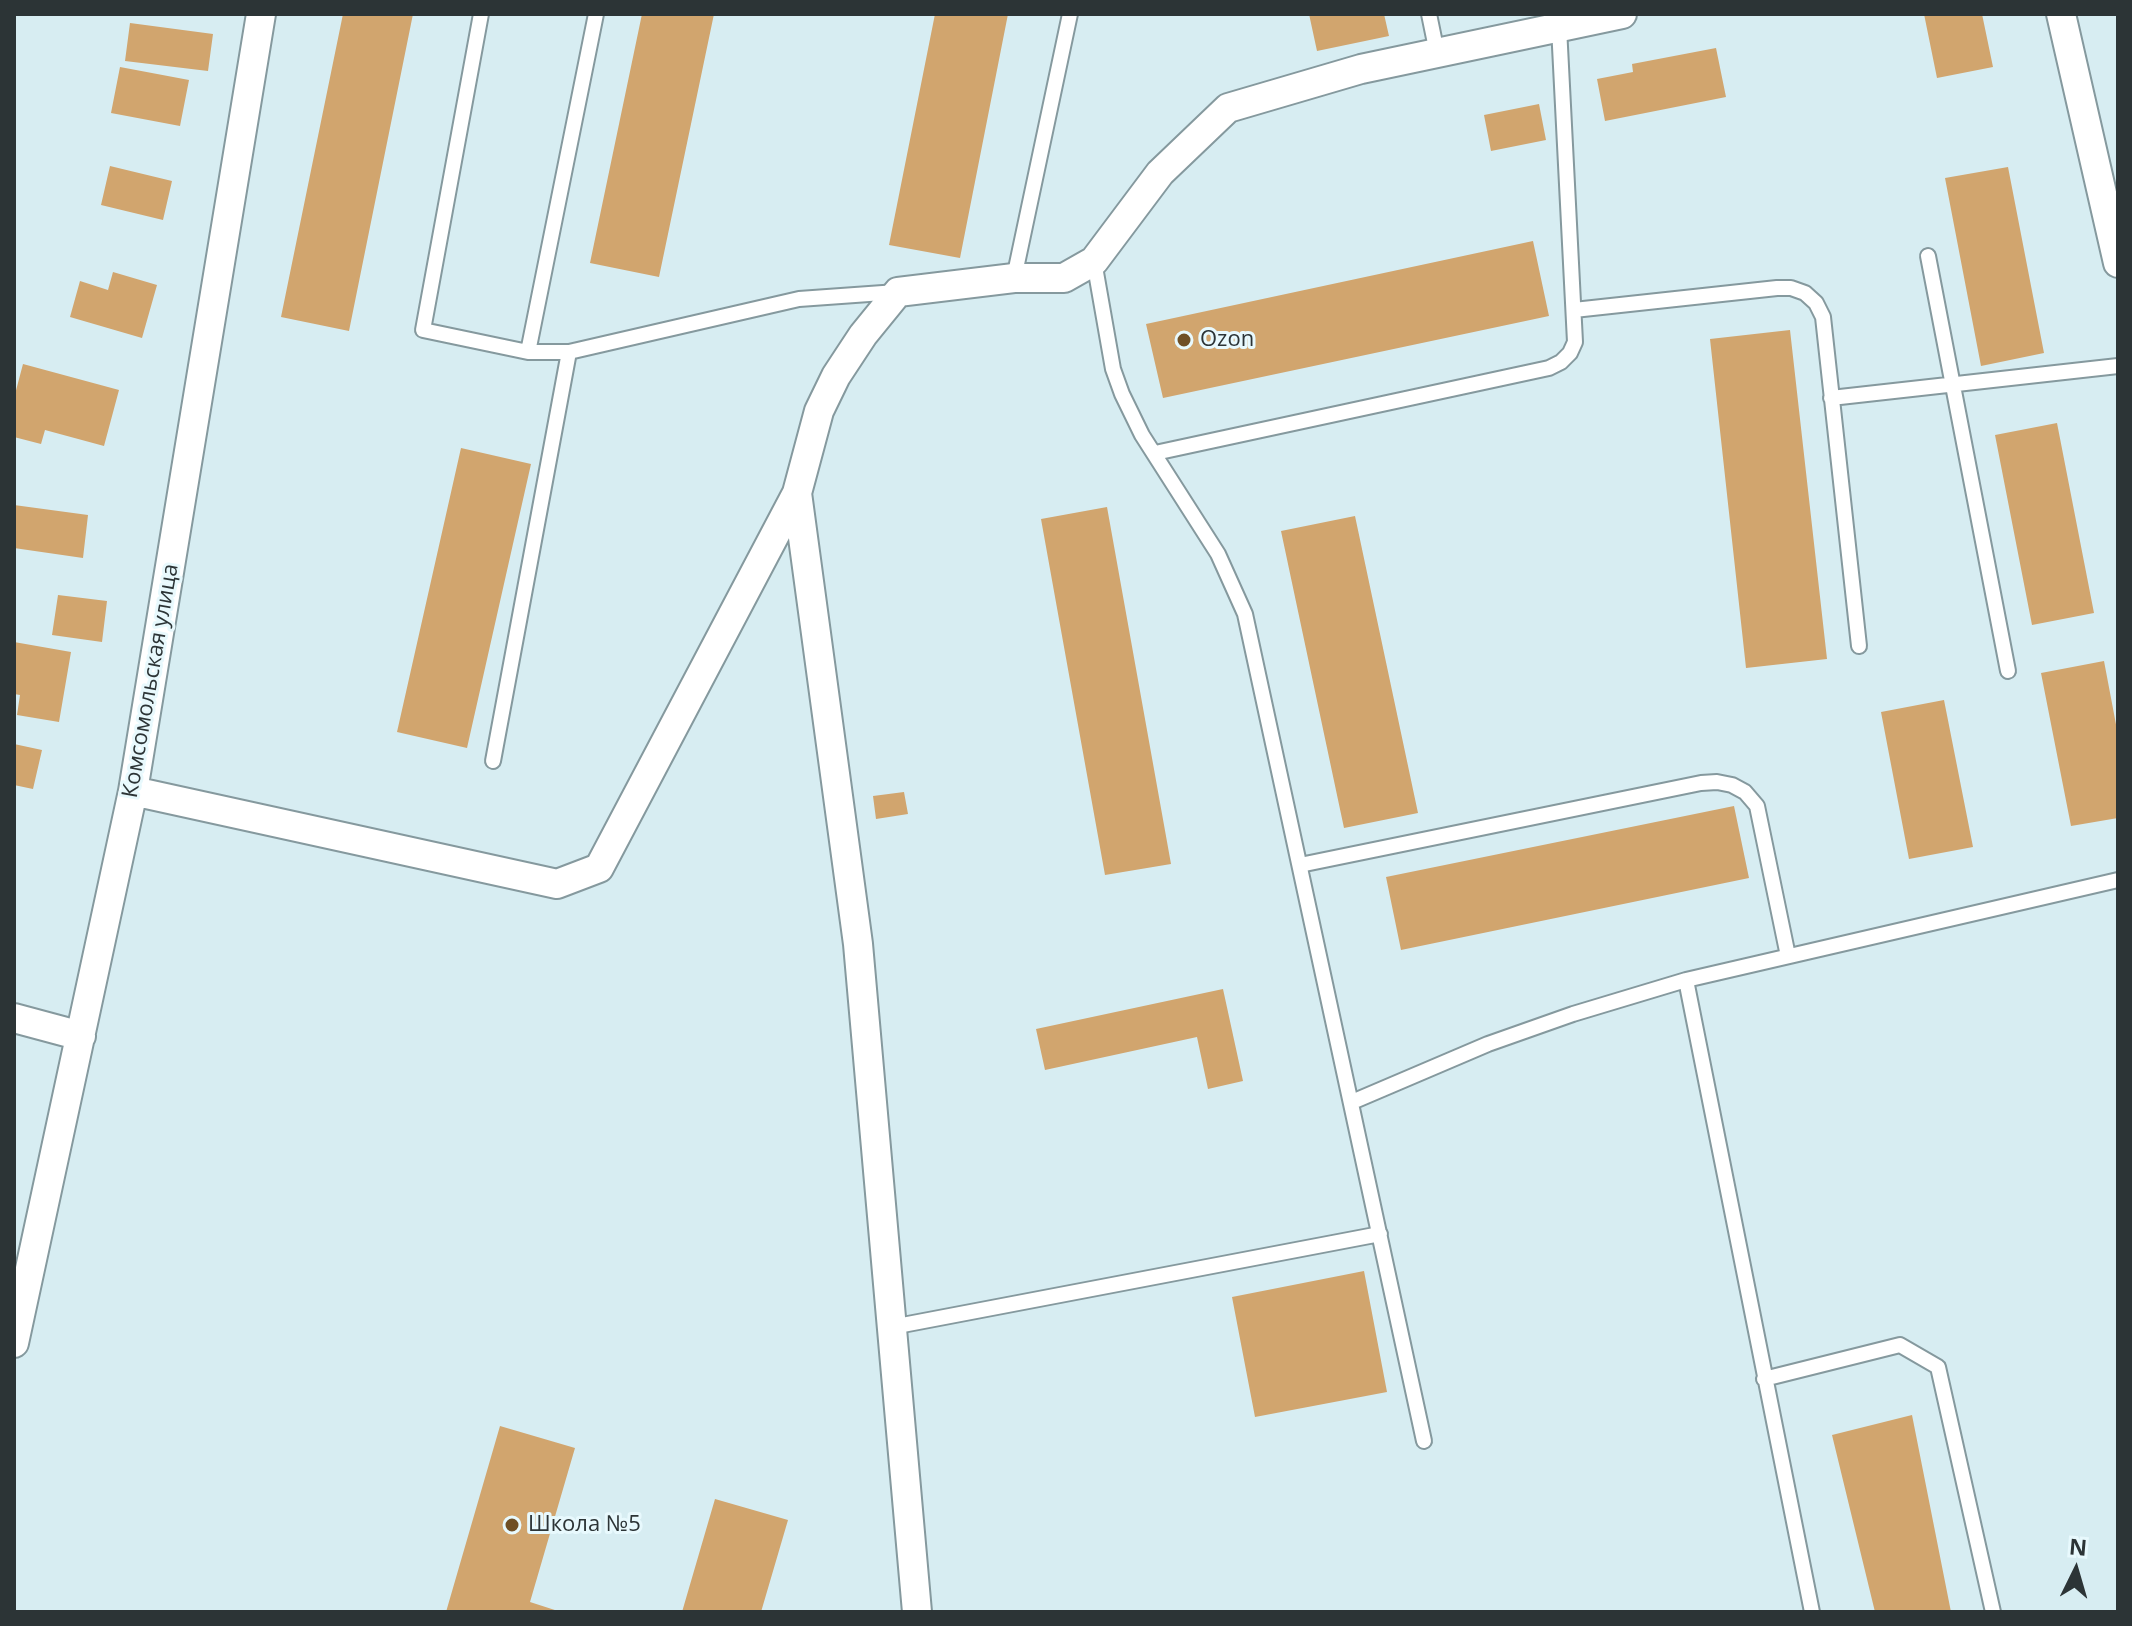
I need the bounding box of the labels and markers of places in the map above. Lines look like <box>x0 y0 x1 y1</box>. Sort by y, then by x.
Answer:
place label: Ozon <box>1200 327 1254 353</box>
marker: Ozon <box>1175 331 1193 349</box>
place label: Школа №5 <box>528 1512 641 1538</box>
marker: Школа №5 <box>503 1516 521 1534</box>

